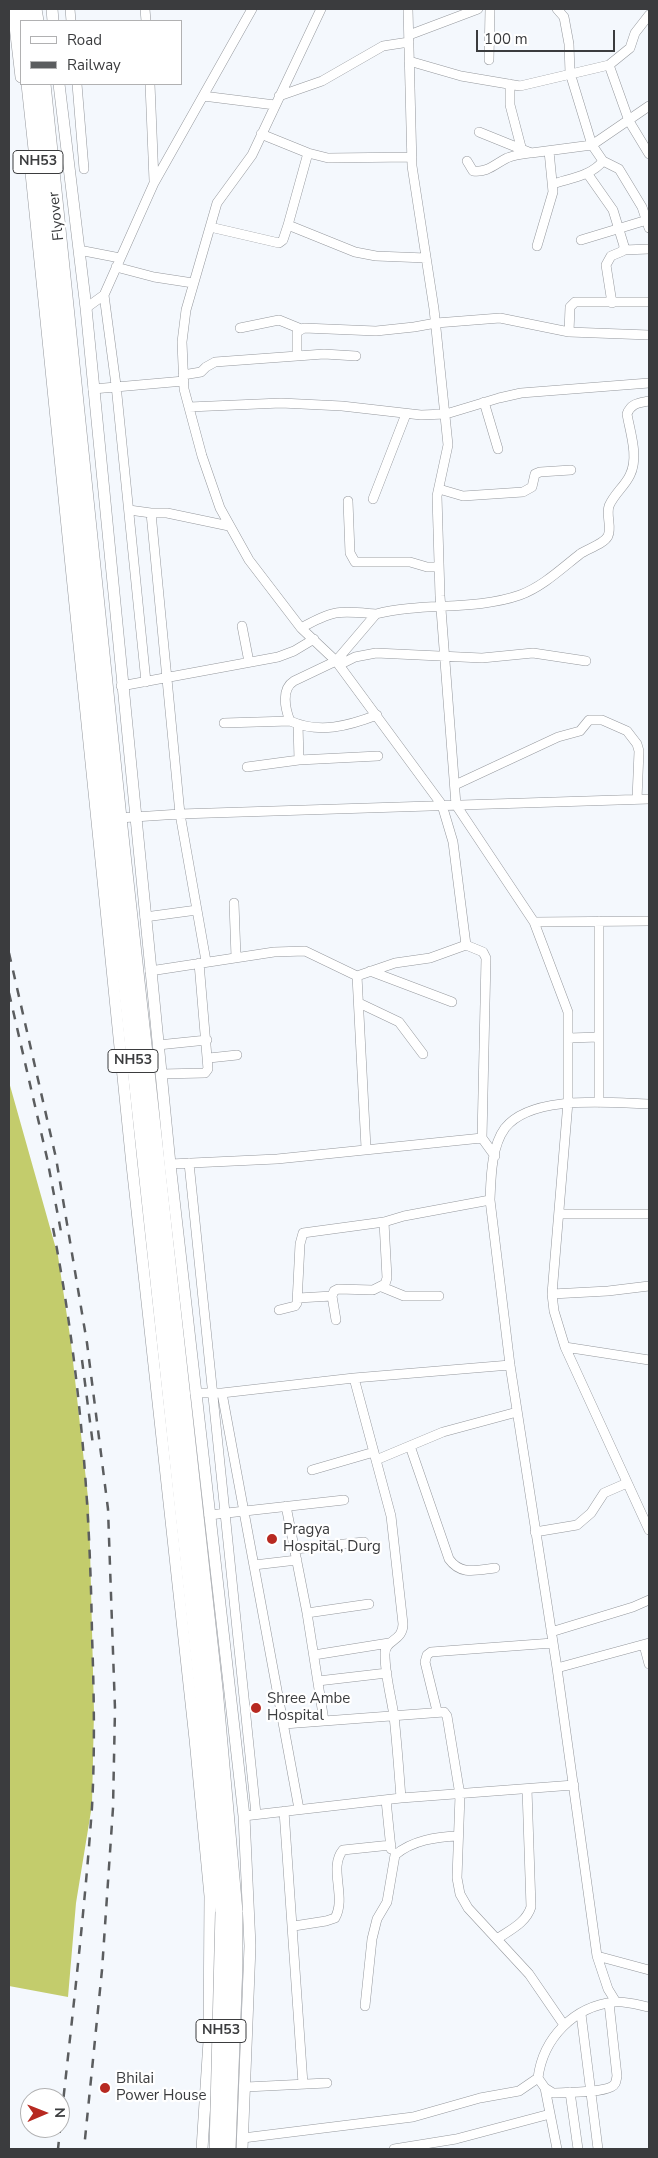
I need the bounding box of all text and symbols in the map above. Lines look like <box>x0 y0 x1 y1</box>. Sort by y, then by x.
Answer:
legend <box>20 20 182 85</box>
scale bar <box>478 20 617 52</box>
text: 100 m <box>484 29 528 49</box>
text: Road <box>67 30 102 50</box>
text: Railway <box>67 55 121 75</box>
road number: NH53 <box>13 150 63 173</box>
street label: Flyover <box>45 191 69 241</box>
road number: NH53 <box>108 1050 158 1072</box>
place label: Pragya Hospital, Durg <box>283 1521 381 1556</box>
marker: Pragya Hospital, Durg <box>265 1532 279 1546</box>
place label: Shree Ambe Hospital <box>267 1690 350 1725</box>
marker: Shree Ambe Hospital <box>249 1701 263 1715</box>
road number: NH53 <box>196 2020 246 2042</box>
place label: Bhilai Power House <box>116 2070 206 2105</box>
marker: Bhilai Power House <box>98 2081 112 2095</box>
north arrow <box>20 2088 70 2138</box>
text: N <box>50 2107 69 2118</box>

